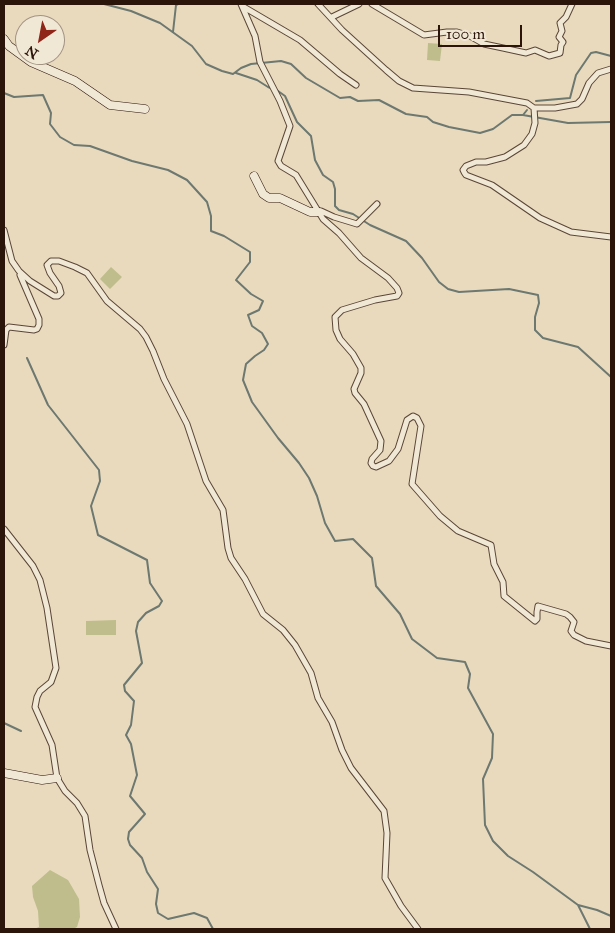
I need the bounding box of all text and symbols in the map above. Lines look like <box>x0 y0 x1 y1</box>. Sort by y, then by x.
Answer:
north arrow <box>15 15 65 65</box>
scale bar <box>440 15 524 47</box>
text: 100 m <box>446 25 485 43</box>
text: N <box>22 42 42 63</box>

